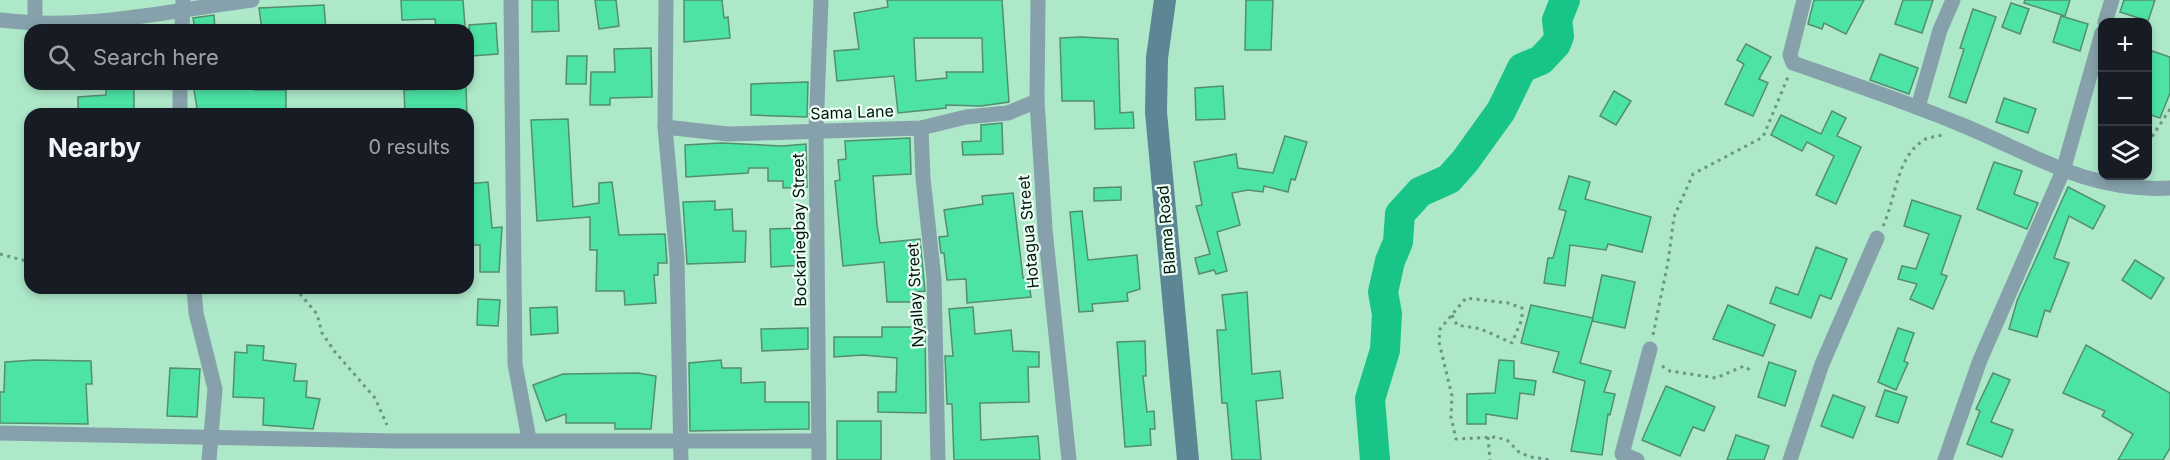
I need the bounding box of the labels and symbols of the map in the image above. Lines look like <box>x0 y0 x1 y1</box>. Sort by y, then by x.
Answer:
street label: Sama Lane <box>810 101 894 123</box>
street label: Bockariegbay Street <box>788 153 810 307</box>
street label: Hotagua Street <box>1013 175 1043 289</box>
street label: Blama Road <box>1152 185 1180 275</box>
street label: Nyallay Street <box>902 242 928 348</box>

